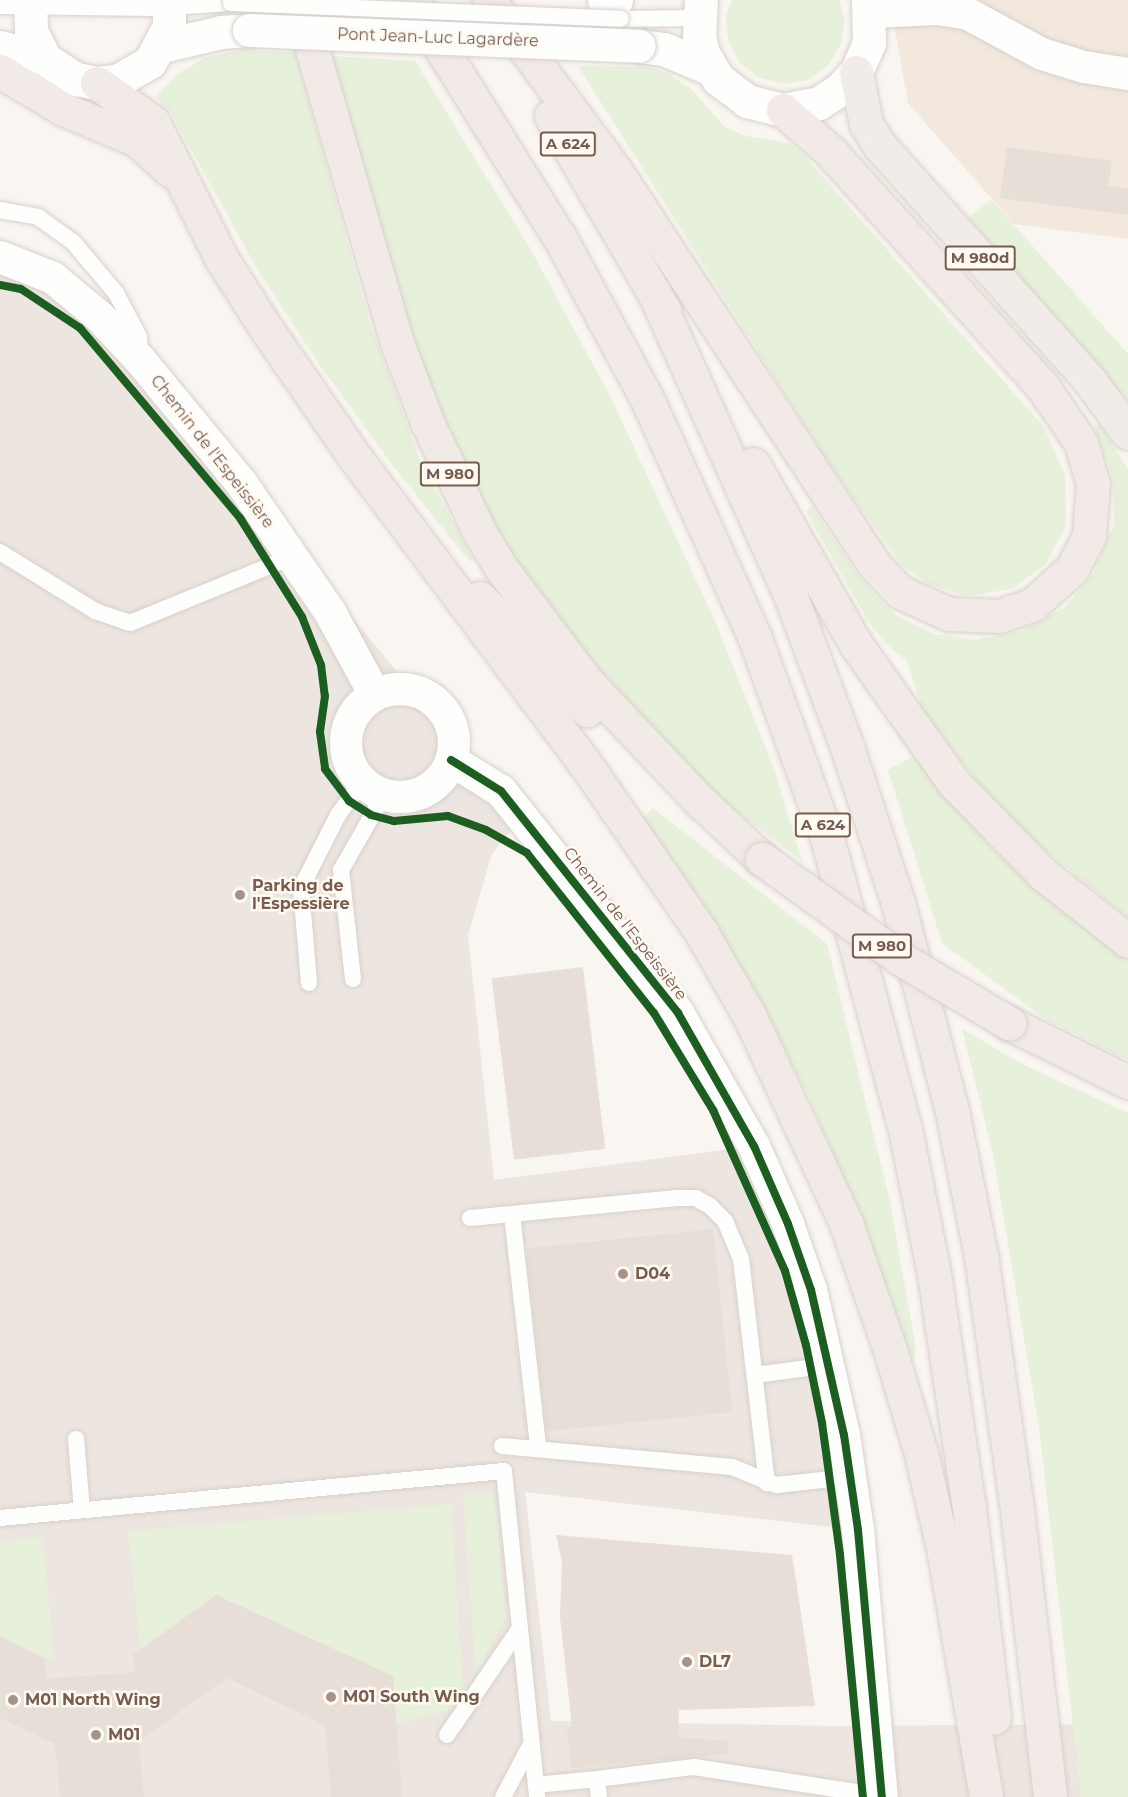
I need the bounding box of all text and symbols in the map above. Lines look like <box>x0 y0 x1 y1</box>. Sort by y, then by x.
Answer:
street label: Pont Jean-Luc Lagardère <box>337 25 539 51</box>
road number: A 624 <box>540 132 596 156</box>
road number: M 980d <box>944 246 1016 270</box>
street label: Chemin de l'Espeissière <box>146 372 278 532</box>
road number: M 980 <box>418 462 482 486</box>
road number: A 624 <box>794 813 852 837</box>
street label: Chemin de l'Espeissière <box>559 844 691 1004</box>
place label: Parking de l'Espessière <box>252 876 350 914</box>
marker: Parking de l'Espessière <box>233 888 247 902</box>
road number: M 980 <box>850 934 914 958</box>
place label: D04 <box>635 1264 670 1284</box>
marker: D04 <box>616 1267 630 1281</box>
place label: DL7 <box>699 1652 731 1672</box>
marker: DL7 <box>680 1655 694 1669</box>
place label: M01 South Wing <box>343 1687 480 1707</box>
place label: M01 North Wing <box>25 1690 161 1710</box>
marker: M01 South Wing <box>324 1690 338 1704</box>
marker: M01 North Wing <box>6 1693 20 1707</box>
place label: M01 <box>108 1725 140 1745</box>
marker: M01 <box>89 1728 103 1742</box>

